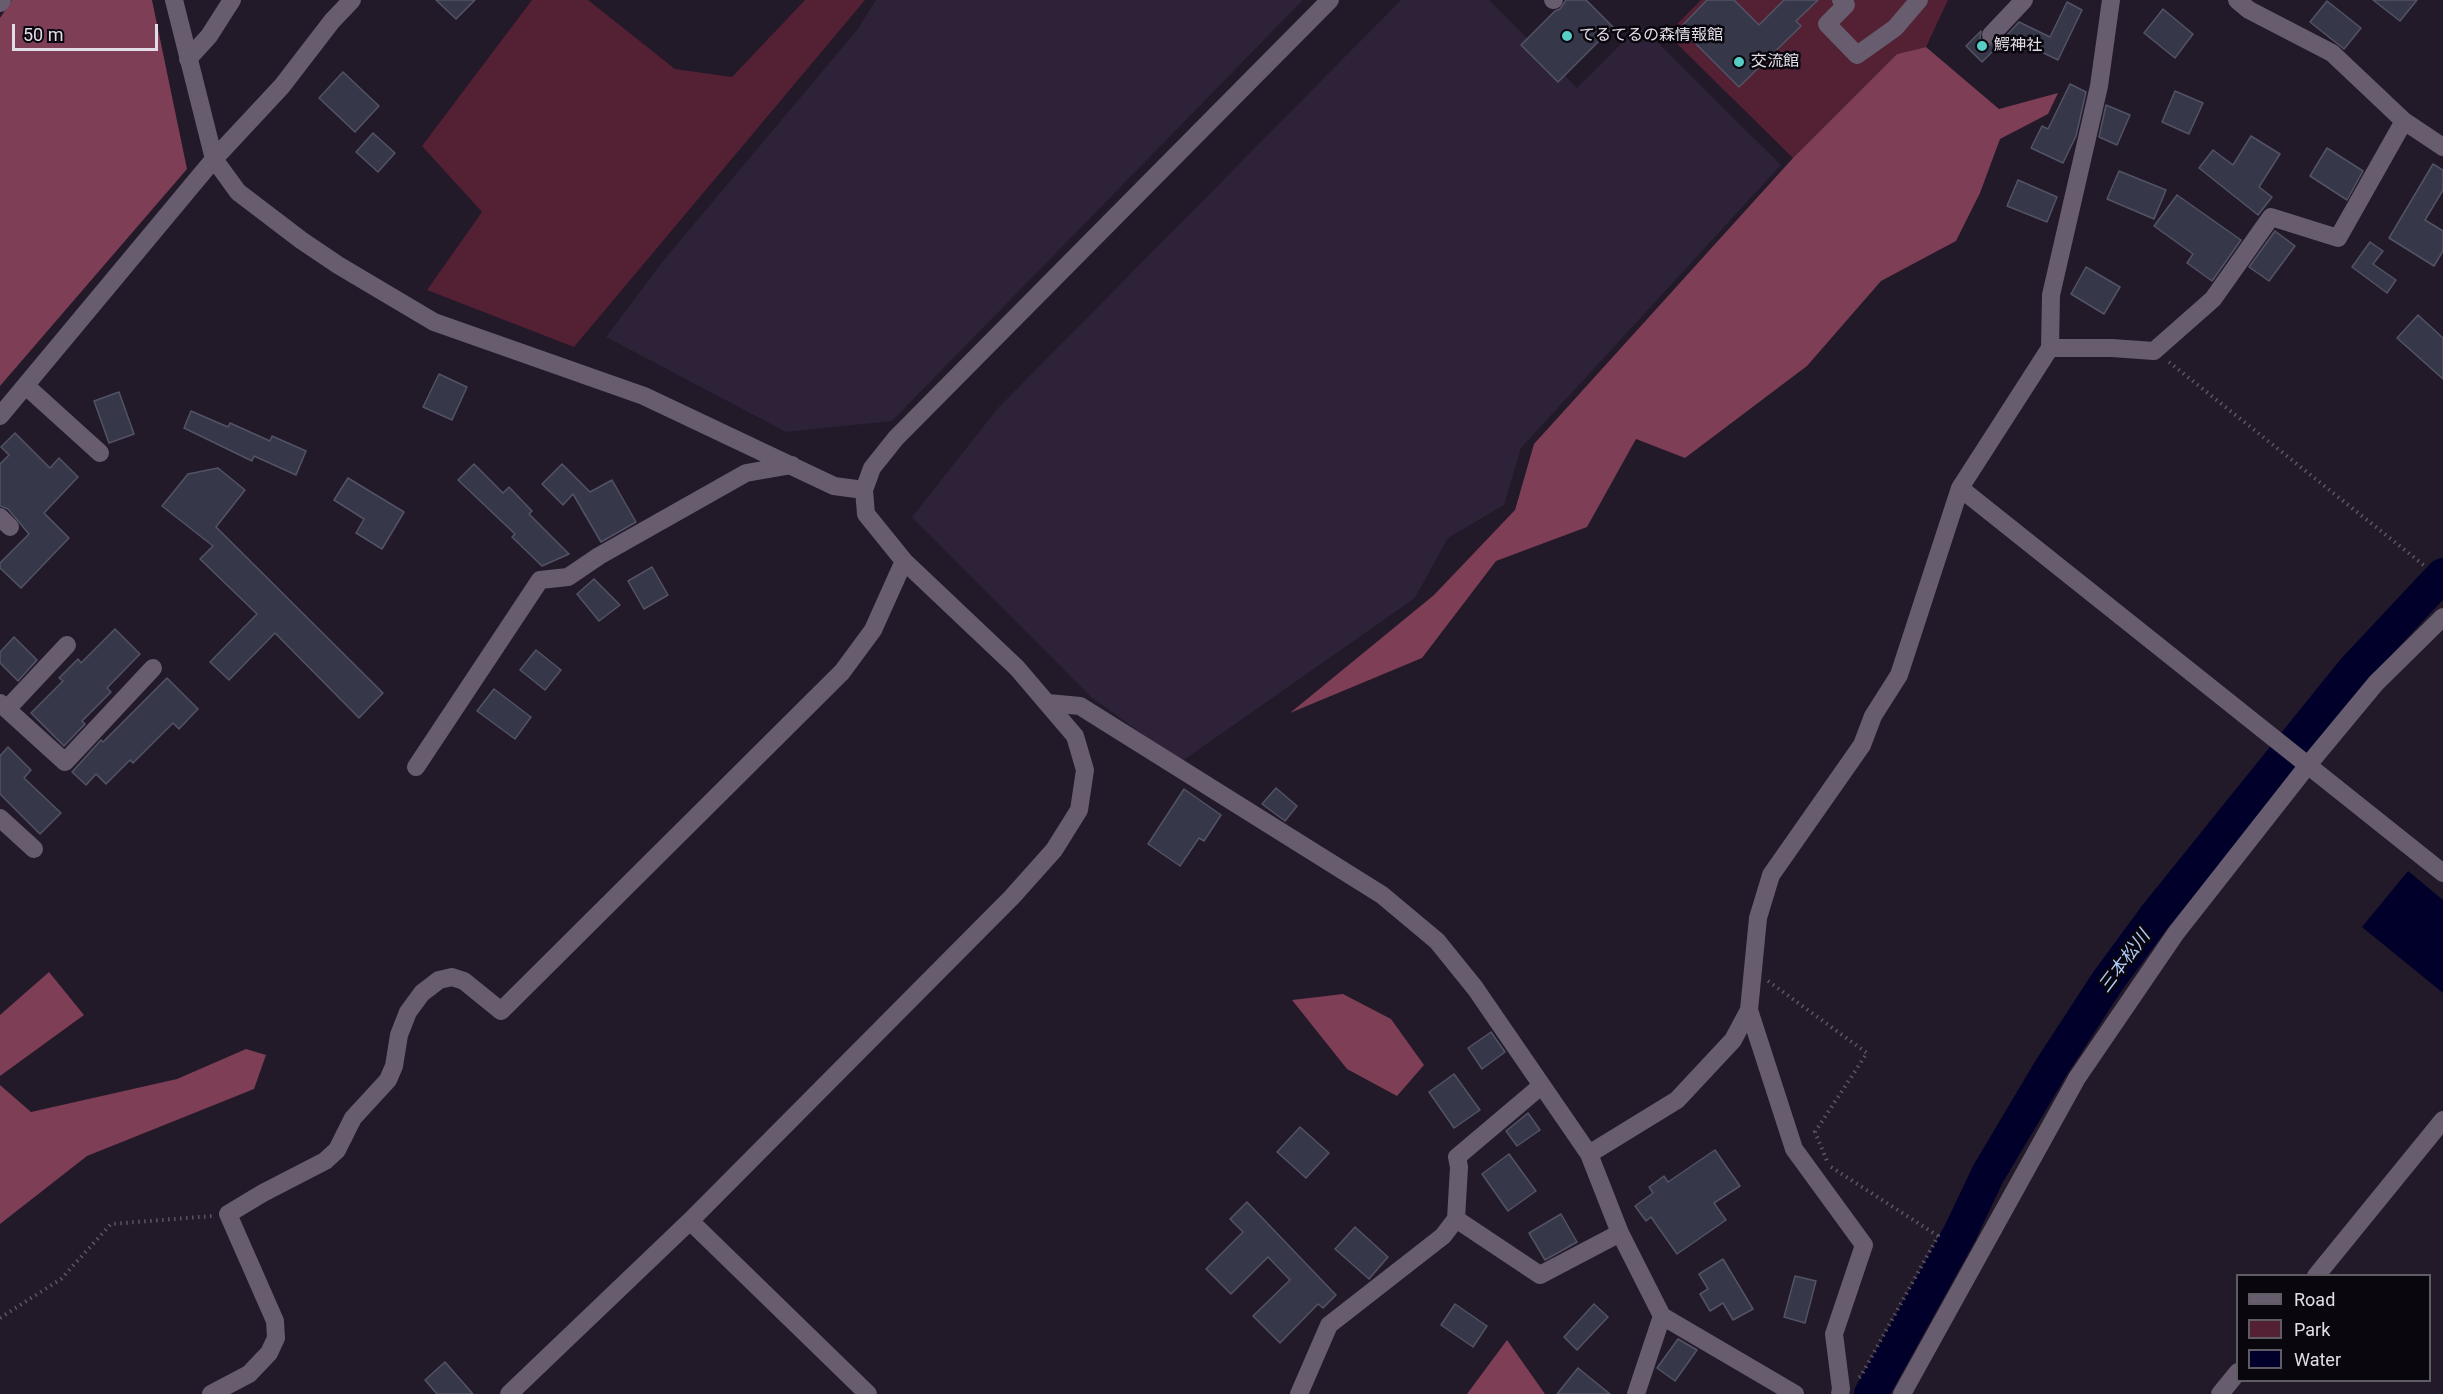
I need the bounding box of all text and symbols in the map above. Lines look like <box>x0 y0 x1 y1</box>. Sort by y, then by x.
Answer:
scale bar <box>15 12 160 50</box>
text: 50 m <box>23 24 63 45</box>
place label: てるてるの森情報館 <box>1579 26 1723 46</box>
marker: てるてるの森情報館 <box>1560 29 1574 43</box>
place label: 鰐神社 <box>1994 36 2042 56</box>
marker: 鰐神社 <box>1975 39 1989 53</box>
place label: 交流館 <box>1751 52 1799 72</box>
marker: 交流館 <box>1732 55 1746 69</box>
water label: 三本松川 <box>2095 927 2155 997</box>
legend <box>2236 1274 2431 1382</box>
text: Road <box>2294 1289 2335 1310</box>
text: Park <box>2294 1319 2330 1340</box>
text: Water <box>2294 1349 2341 1370</box>

